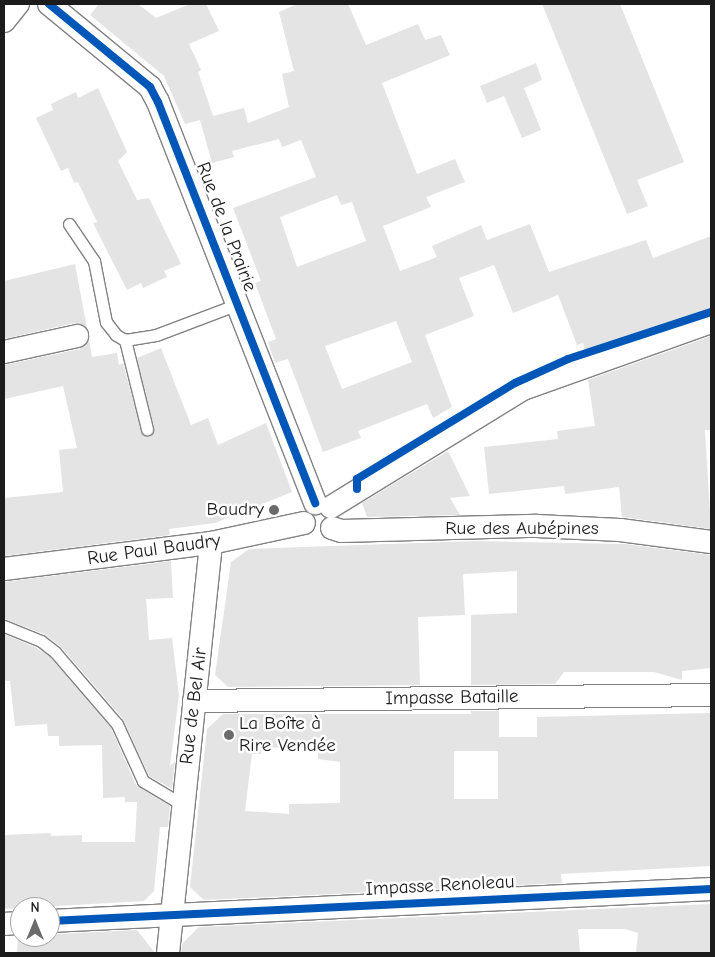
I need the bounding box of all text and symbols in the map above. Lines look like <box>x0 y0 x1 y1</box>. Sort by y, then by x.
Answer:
street label: Rue de la Prairie <box>191 159 261 295</box>
place label: Baudry <box>207 499 264 521</box>
marker: Baudry <box>268 504 280 516</box>
street label: Rue des Aubépines <box>445 518 599 540</box>
street label: Rue Paul Baudry <box>86 529 222 571</box>
street label: Rue de Bel Air <box>176 646 212 766</box>
street label: Impasse Bataille <box>385 685 519 711</box>
place label: La Boîte à Rire Vendée <box>239 713 336 757</box>
marker: La Boîte à Rire Vendée <box>223 729 235 741</box>
street label: Impasse Renoleau <box>365 871 515 901</box>
north arrow <box>10 897 60 947</box>
text: N <box>30 899 40 916</box>

